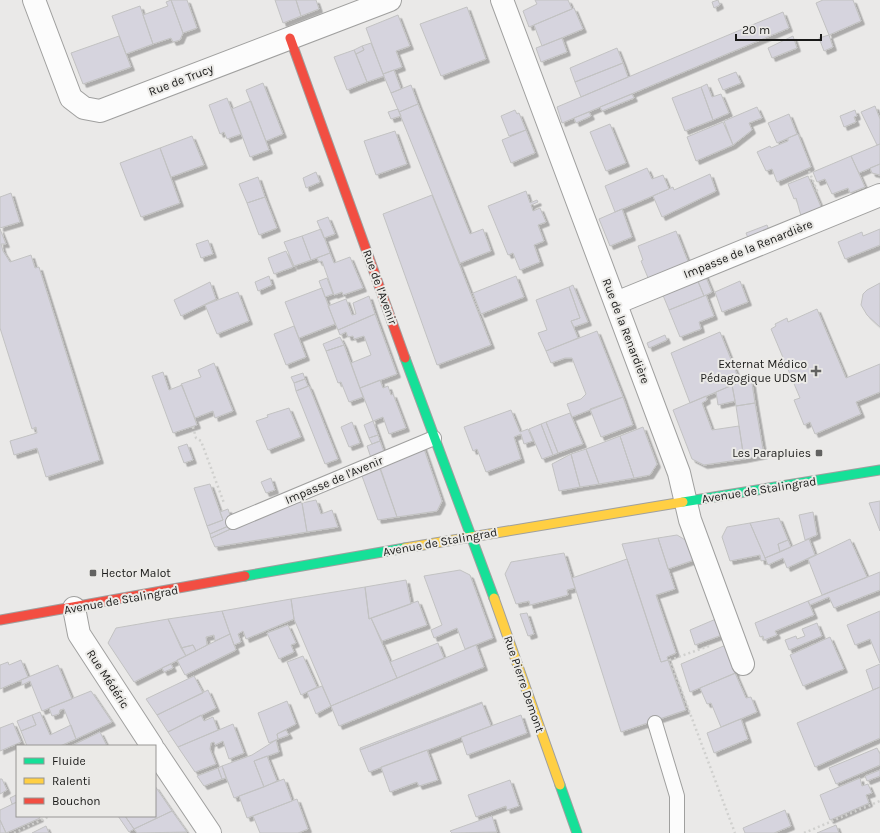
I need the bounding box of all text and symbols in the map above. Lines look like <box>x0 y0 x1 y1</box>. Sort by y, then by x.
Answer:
scale bar <box>736 16 821 42</box>
text: 20 m <box>742 23 770 37</box>
street label: Rue de Trucy <box>147 61 216 99</box>
street label: Impasse de la Renardière <box>681 217 815 281</box>
street label: Rue de l'Avenir <box>360 248 400 327</box>
street label: Rue de la Renardière <box>599 276 653 386</box>
place label: Externat Médico Pédagogique UDSM <box>700 357 807 385</box>
marker: Externat Médico Pédagogique UDSM <box>810 365 822 377</box>
place label: Les Parapluies <box>732 446 811 460</box>
marker: Les Parapluies <box>814 448 824 458</box>
street label: Impasse de l'Avenir <box>283 453 386 507</box>
street label: Avenue de Stalingrad <box>701 474 817 506</box>
street label: Avenue de Stalingrad <box>382 525 498 559</box>
place label: Hector Malot <box>101 566 171 580</box>
marker: Hector Malot <box>88 568 98 578</box>
street label: Avenue de Stalingrad <box>63 583 179 617</box>
street label: Rue Pierre Demont <box>501 634 547 735</box>
street label: Rue Médéric <box>84 647 132 711</box>
legend <box>16 745 156 817</box>
text: Fluide <box>52 754 86 768</box>
text: Ralenti <box>52 774 91 788</box>
text: Bouchon <box>52 794 101 808</box>

